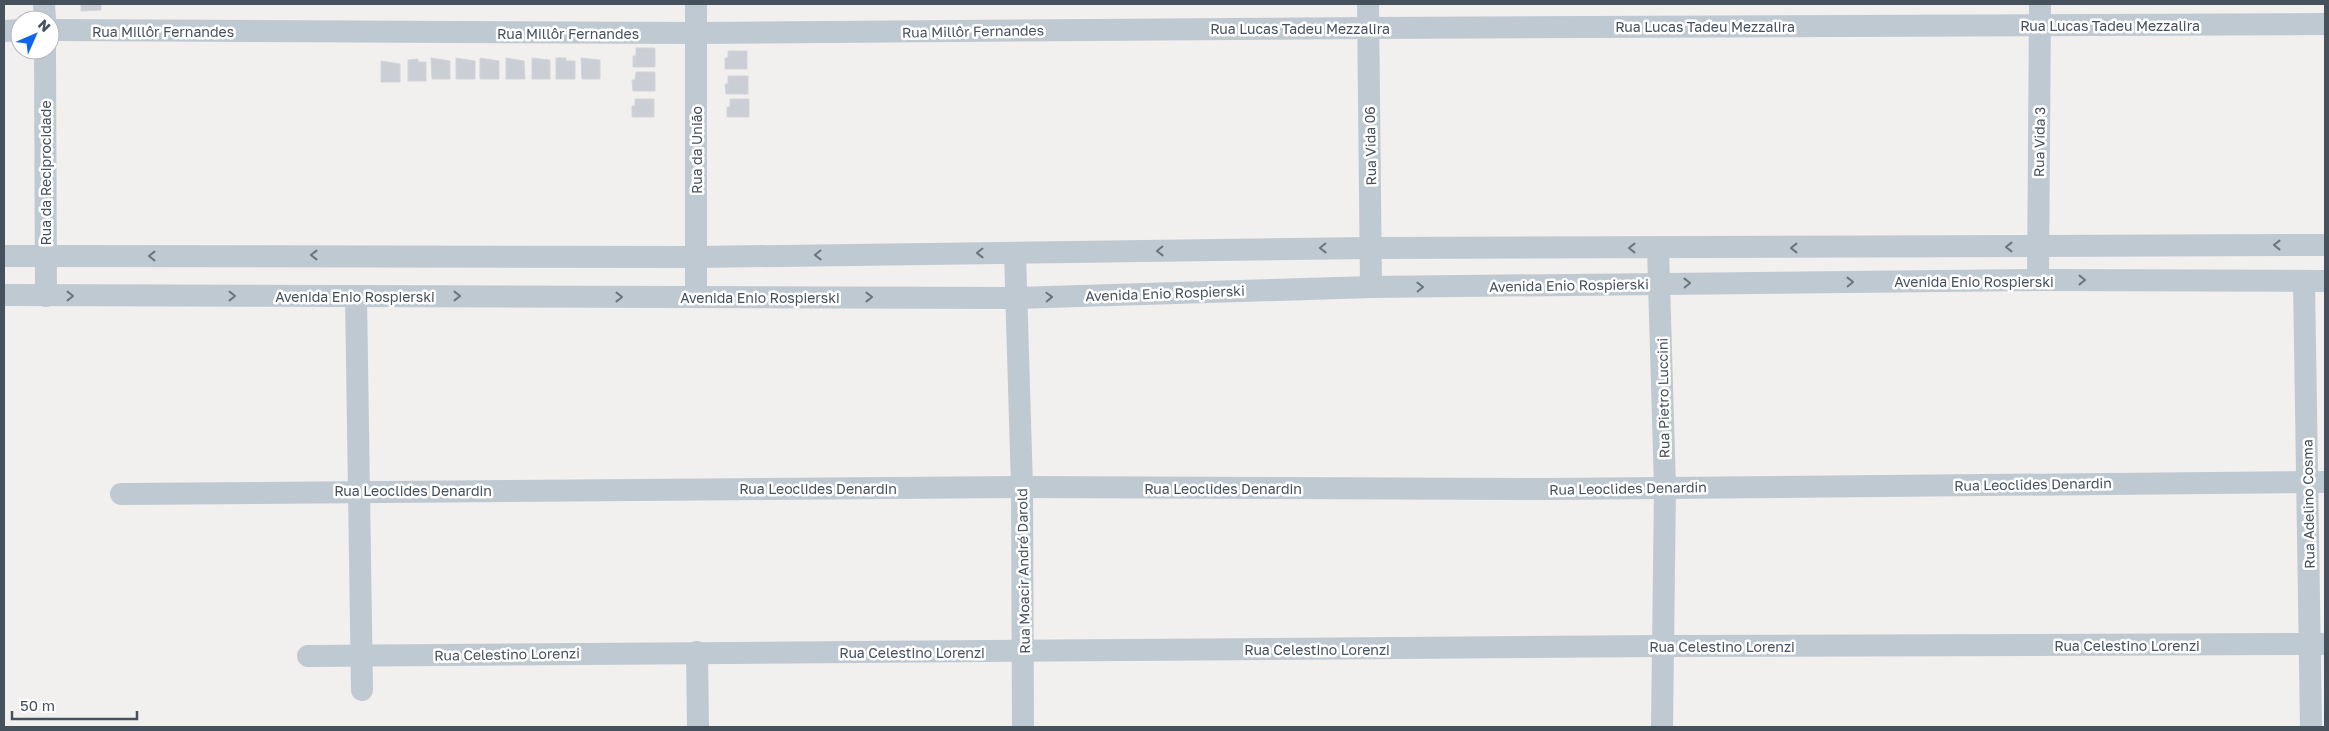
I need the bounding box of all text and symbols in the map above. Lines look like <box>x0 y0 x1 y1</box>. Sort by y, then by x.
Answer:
north arrow <box>10 10 60 60</box>
text: N <box>35 16 54 35</box>
street label: Rua Lucas Tadeu Mezzalira <box>2020 17 2200 34</box>
street label: Rua Lucas Tadeu Mezzalira <box>1615 18 1795 35</box>
street label: Rua Lucas Tadeu Mezzalira <box>1210 20 1390 37</box>
street label: Rua Millôr Fernandes <box>902 21 1044 41</box>
street label: Rua Millôr Fernandes <box>92 23 234 40</box>
street label: Rua Millôr Fernandes <box>497 25 639 42</box>
street label: Rua da Reciprocidade <box>37 101 54 245</box>
street label: Rua da União <box>688 106 705 194</box>
street label: Rua Vida 06 <box>1361 106 1379 186</box>
street label: Rua Vida 3 <box>2030 107 2048 177</box>
one-way arrow <box>2272 240 2280 250</box>
one-way arrow <box>1790 242 1798 253</box>
one-way arrow <box>2005 242 2012 252</box>
one-way arrow <box>1319 243 1327 254</box>
one-way arrow <box>1627 243 1635 253</box>
one-way arrow <box>1156 246 1164 256</box>
one-way arrow <box>976 248 984 258</box>
one-way arrow <box>310 250 318 260</box>
one-way arrow <box>814 250 822 260</box>
one-way arrow <box>148 251 156 261</box>
street label: Avenida Enio Rospierski <box>1894 273 2054 290</box>
street label: Avenida Enio Rospierski <box>1489 275 1649 295</box>
one-way arrow <box>2079 275 2087 285</box>
one-way arrow <box>1846 277 1854 287</box>
one-way arrow <box>1684 278 1692 288</box>
street label: Avenida Enio Rospierski <box>1085 282 1245 304</box>
one-way arrow <box>1416 282 1424 292</box>
street label: Avenida Enio Rospierski <box>275 288 435 305</box>
street label: Avenida Enio Rospierski <box>680 289 840 306</box>
one-way arrow <box>66 291 74 301</box>
one-way arrow <box>229 291 237 301</box>
one-way arrow <box>454 291 461 301</box>
one-way arrow <box>616 292 624 302</box>
one-way arrow <box>866 292 874 302</box>
one-way arrow <box>1046 292 1054 302</box>
street label: Rua Pietro Luccini <box>1653 338 1673 458</box>
street label: Rua Adelino Cosma <box>2298 439 2318 569</box>
street label: Rua Leoclides Denardin <box>1954 474 2112 494</box>
street label: Rua Leoclides Denardin <box>1549 478 1707 498</box>
street label: Rua Leoclides Denardin <box>739 480 897 497</box>
street label: Rua Leoclides Denardin <box>1144 480 1302 497</box>
street label: Rua Leoclides Denardin <box>334 482 492 499</box>
street label: Rua Moacir André Darold <box>1013 488 1033 654</box>
street label: Rua Celestino Lorenzi <box>2054 637 2200 654</box>
street label: Rua Celestino Lorenzi <box>1649 638 1795 655</box>
street label: Rua Celestino Lorenzi <box>1244 641 1390 658</box>
street label: Rua Celestino Lorenzi <box>434 644 580 664</box>
street label: Rua Celestino Lorenzi <box>839 644 985 661</box>
scale bar <box>12 688 138 720</box>
text: 50 m <box>20 696 55 714</box>

